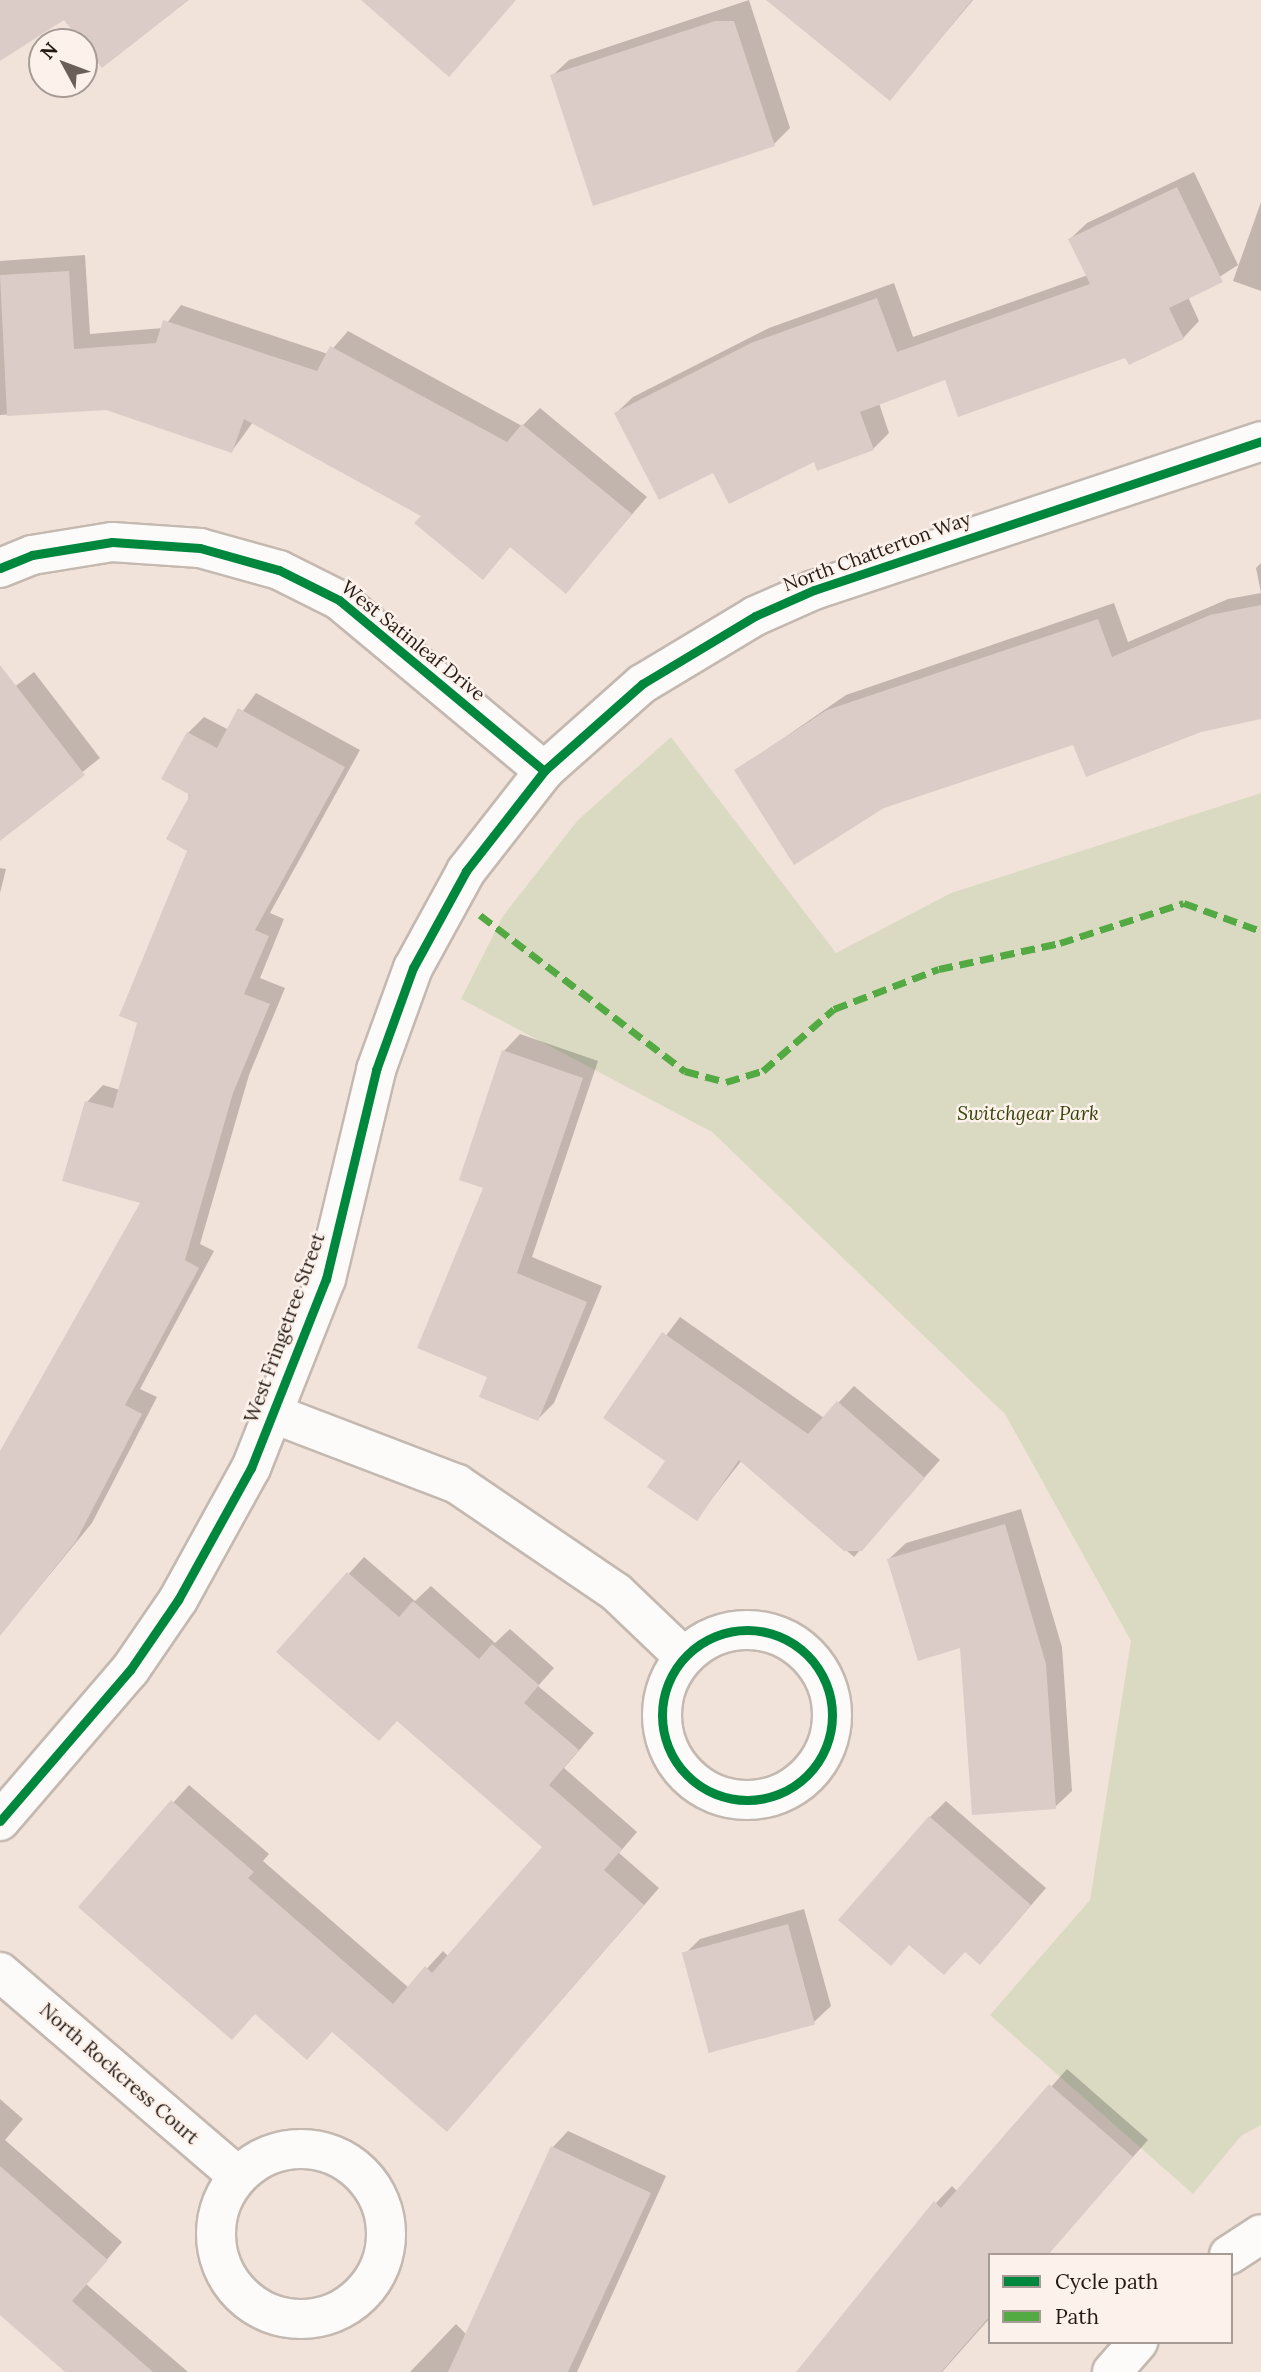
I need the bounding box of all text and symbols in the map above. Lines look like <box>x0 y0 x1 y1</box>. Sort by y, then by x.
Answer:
north arrow <box>28 28 98 98</box>
text: N <box>35 37 63 64</box>
street label: North Chatterton Way <box>780 507 974 597</box>
street label: West Satinleaf Drive <box>336 576 490 706</box>
park label: Switchgear Park <box>957 1103 1099 1125</box>
street label: West Fringetree Street <box>240 1230 330 1426</box>
street label: North Rockcress Court <box>35 1999 203 2149</box>
legend <box>988 2253 1233 2344</box>
text: Cycle path <box>1055 2268 1158 2295</box>
text: Path <box>1055 2303 1099 2330</box>

